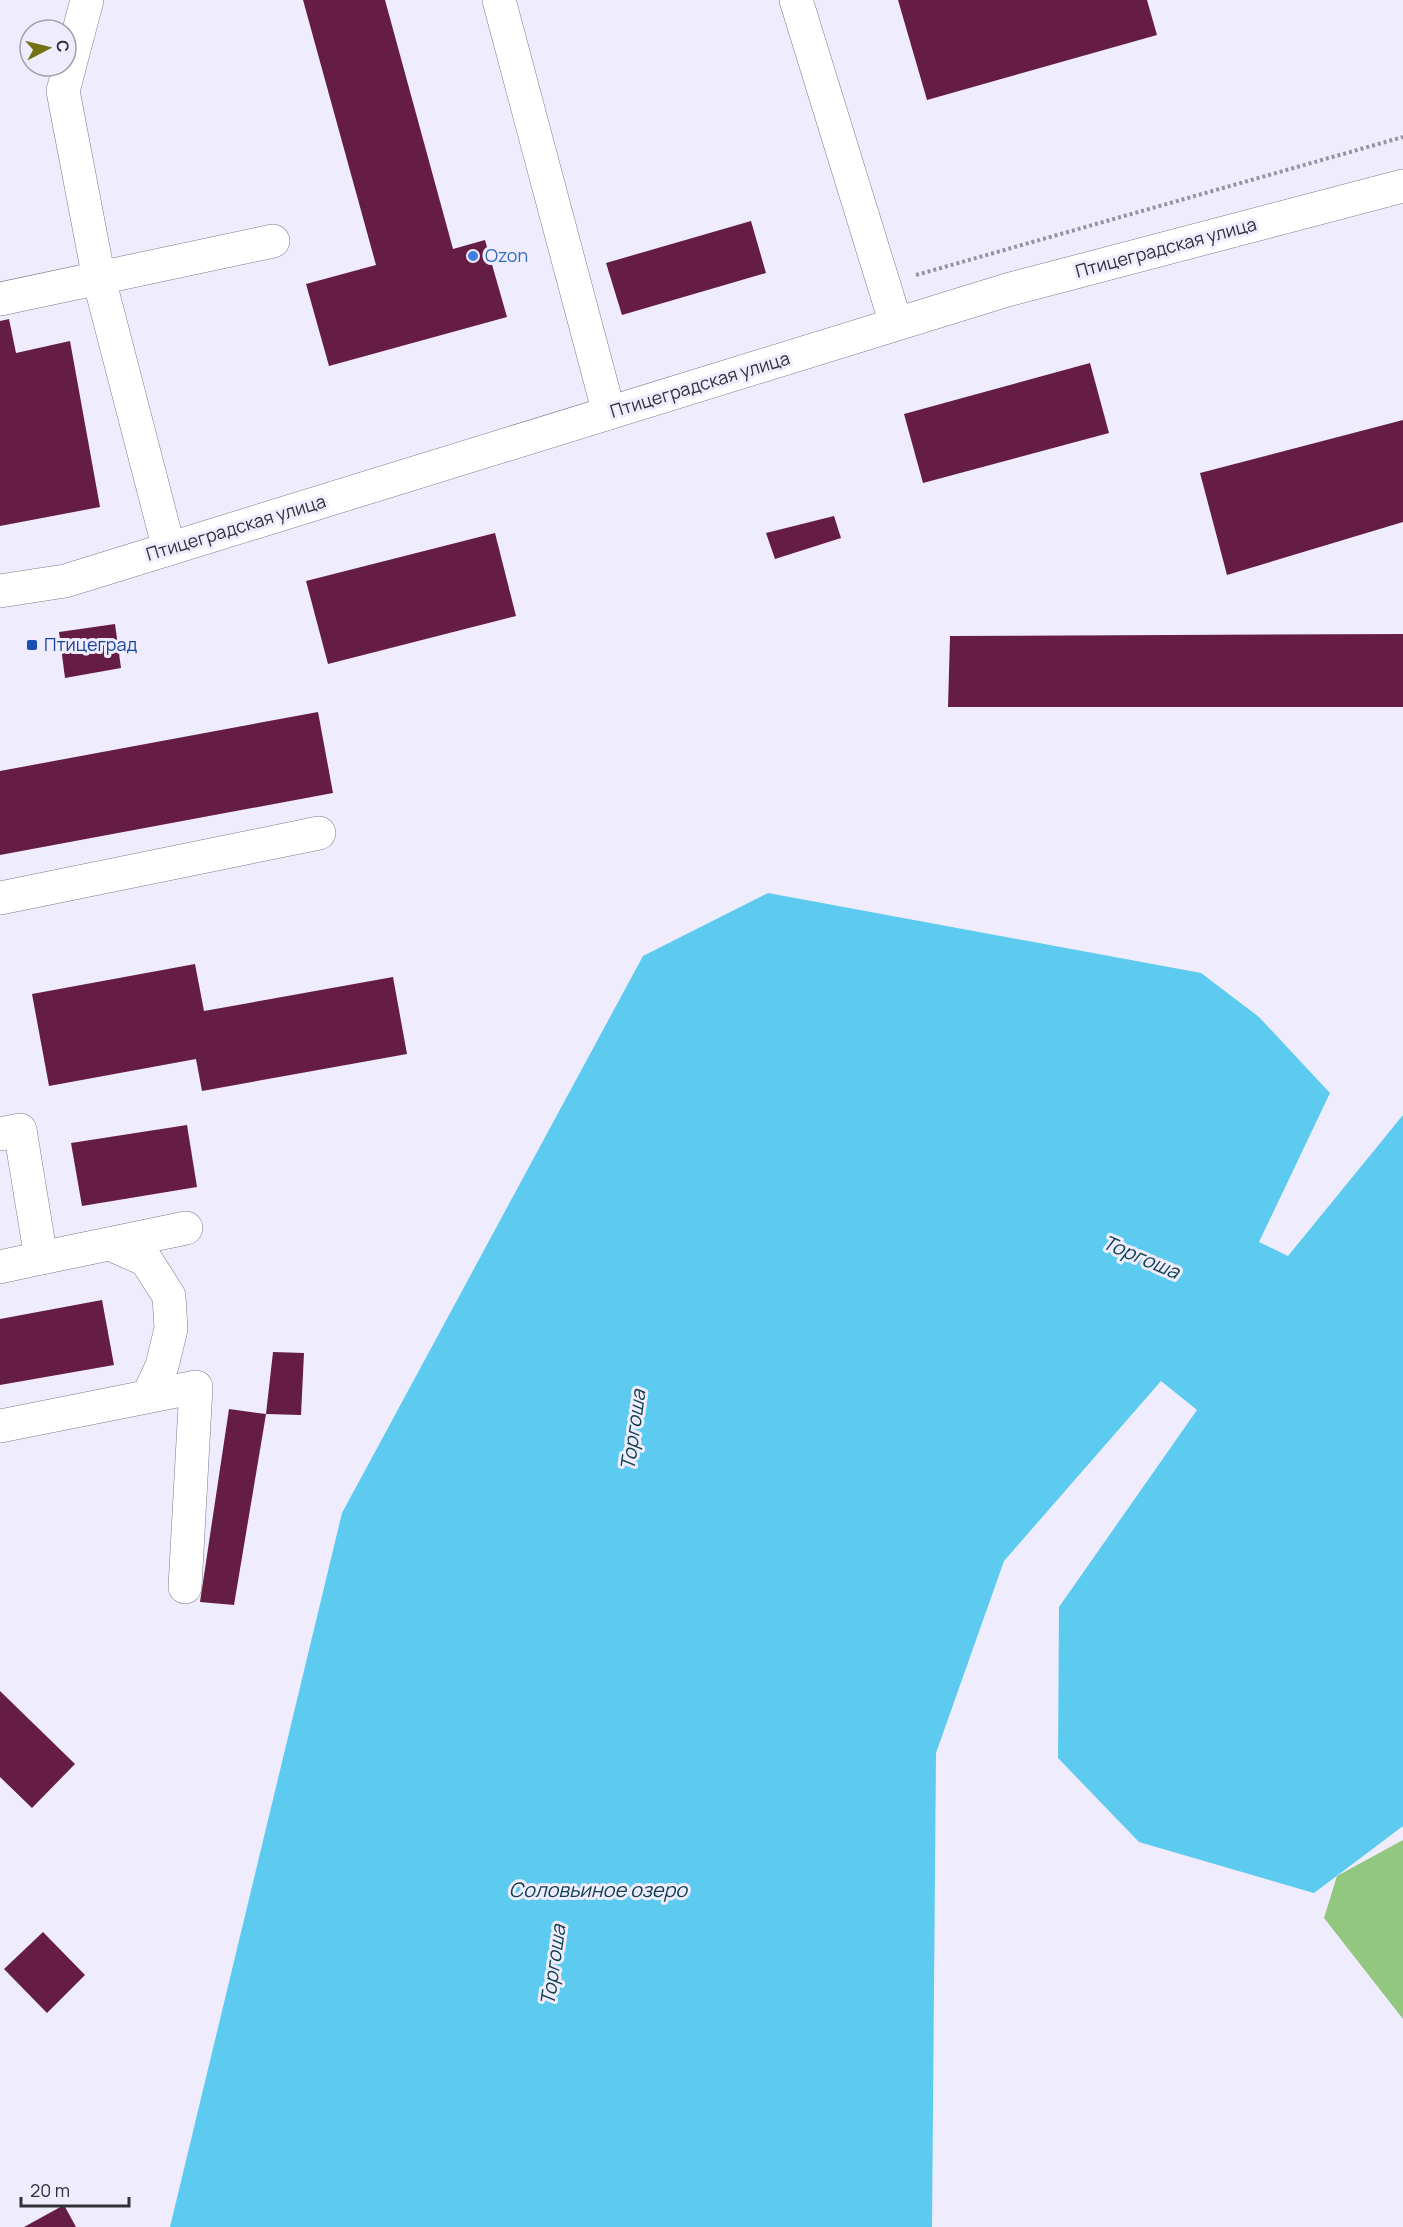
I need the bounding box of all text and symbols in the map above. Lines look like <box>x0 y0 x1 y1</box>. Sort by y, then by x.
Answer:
north arrow <box>18 18 78 78</box>
text: С <box>51 39 75 54</box>
street label: Птицеградская улица <box>1073 211 1259 283</box>
place label: Ozon <box>485 243 528 267</box>
marker: Ozon <box>466 249 480 263</box>
street label: Птицеградская улица <box>607 345 792 423</box>
street label: Птицеградская улица <box>143 488 328 566</box>
place label: Птицеград <box>44 632 137 656</box>
marker: Птицеград <box>25 638 39 652</box>
water label: Торгоша <box>1099 1228 1185 1285</box>
water label: Торгоша <box>613 1387 652 1472</box>
water label: Соловьиное озеро <box>509 1876 688 1903</box>
water label: Торгоша <box>533 1922 572 2007</box>
scale bar <box>21 2170 129 2208</box>
text: 20 m <box>30 2178 70 2202</box>

